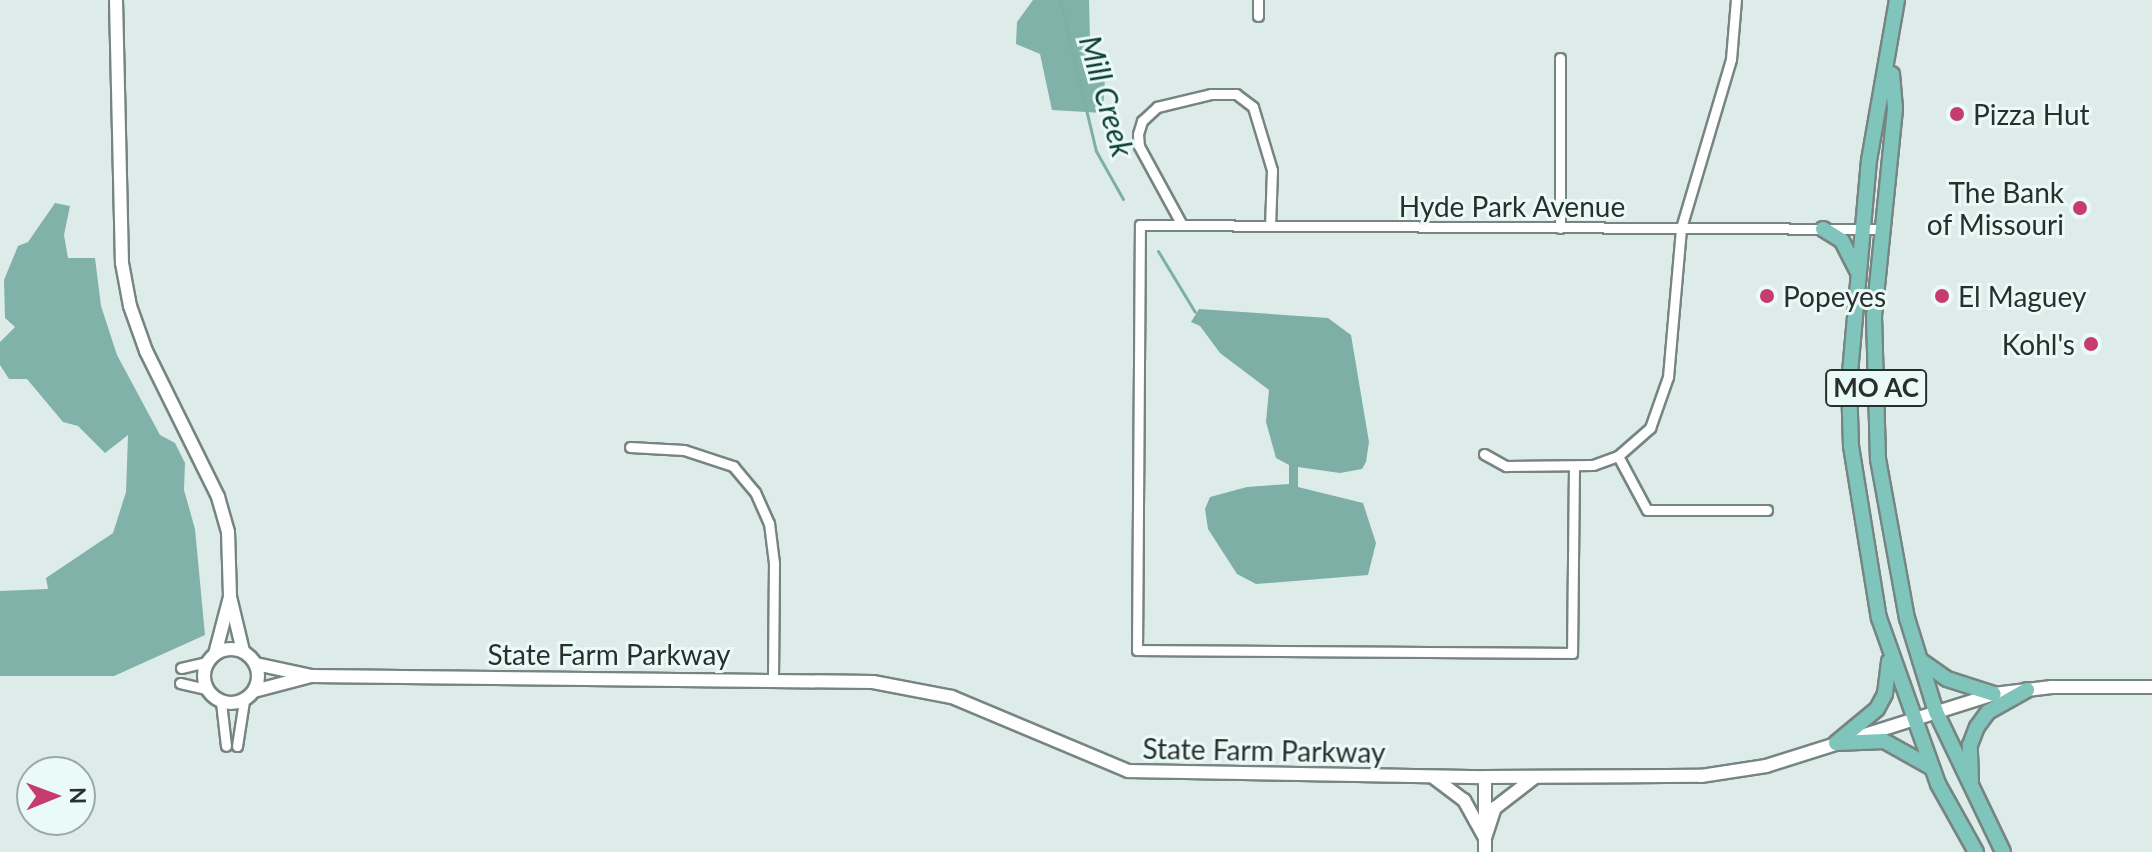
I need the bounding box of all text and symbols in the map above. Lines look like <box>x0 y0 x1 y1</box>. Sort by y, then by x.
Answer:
water label: Mill Creek <box>1073 31 1141 161</box>
place label: Pizza Hut <box>1973 97 2090 131</box>
marker: Pizza Hut <box>1948 105 1966 123</box>
place label: The Bank of Missouri <box>1926 175 2064 241</box>
street label: Hyde Park Avenue <box>1398 189 1626 223</box>
marker: The Bank of Missouri <box>2071 199 2089 217</box>
place label: Popeyes <box>1783 279 1886 313</box>
place label: El Maguey <box>1958 279 2086 313</box>
marker: Popeyes <box>1758 287 1776 305</box>
marker: El Maguey <box>1933 287 1951 305</box>
place label: Kohl's <box>2002 327 2075 361</box>
marker: Kohl's <box>2082 335 2100 353</box>
road number: MO AC <box>1824 366 1928 410</box>
street label: State Farm Parkway <box>488 637 730 671</box>
street label: State Farm Parkway <box>1142 731 1386 769</box>
north arrow <box>16 756 96 836</box>
text: N <box>65 787 92 804</box>

